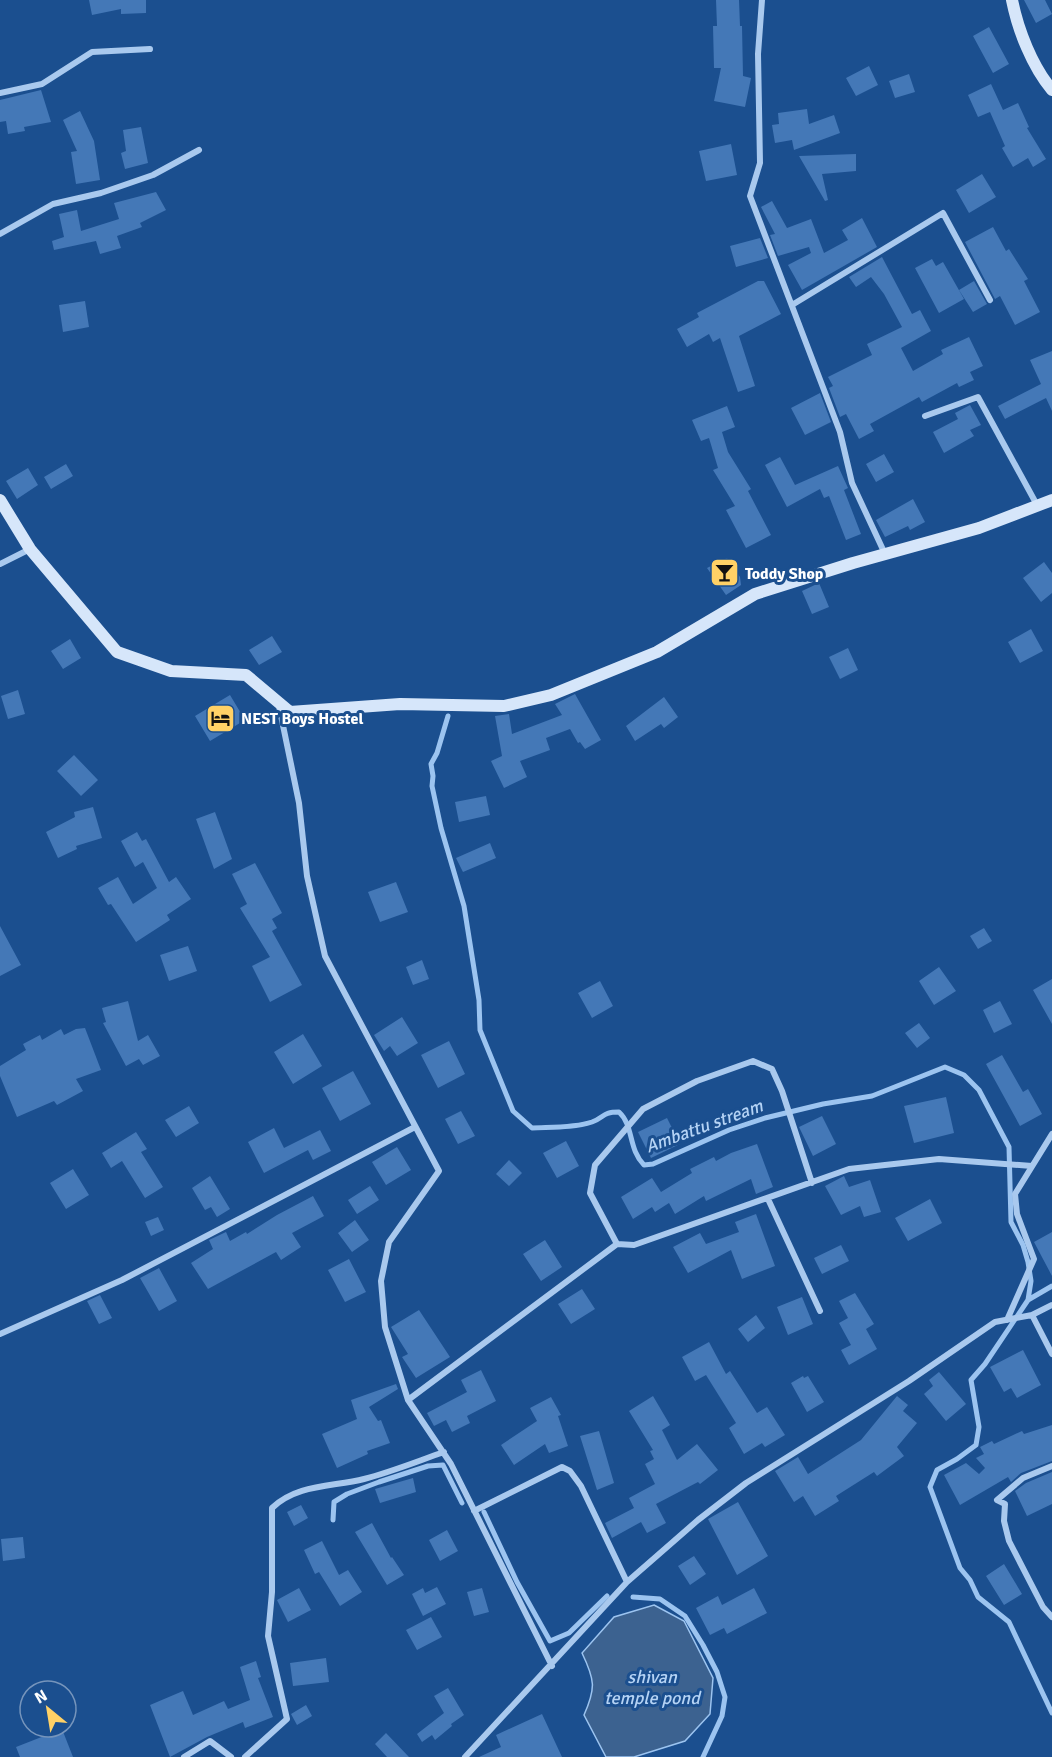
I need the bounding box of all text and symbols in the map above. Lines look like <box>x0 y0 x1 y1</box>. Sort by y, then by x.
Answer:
bar icon: Toddy Shop <box>708 557 740 589</box>
place label: Toddy Shop <box>745 564 824 584</box>
hotel icon: NEST Boys Hostel <box>204 702 236 734</box>
place label: NEST Boys Hostel <box>241 709 363 729</box>
water label: Ambattu stream <box>642 1094 766 1157</box>
water label: shivan temple pond <box>604 1666 702 1709</box>
north arrow <box>18 1679 78 1739</box>
text: N <box>31 1685 51 1708</box>

